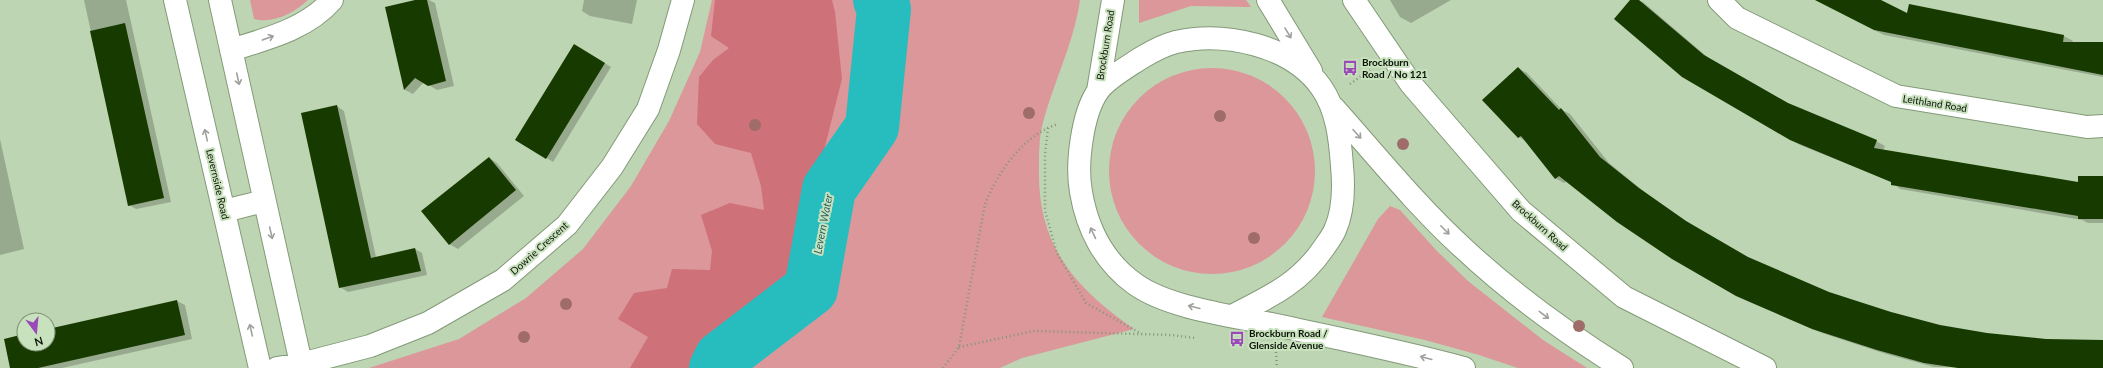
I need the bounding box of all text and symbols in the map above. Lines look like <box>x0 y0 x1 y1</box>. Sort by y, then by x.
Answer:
street label: Brockburn Road <box>1094 9 1116 81</box>
one-way arrow <box>1285 27 1293 39</box>
one-way arrow <box>262 34 275 41</box>
place label: Brockburn Road / No 121 <box>1362 56 1427 80</box>
bus stop icon: Brockburn Road / No 121 <box>1341 59 1359 77</box>
one-way arrow <box>234 72 242 85</box>
street label: Leithland Road <box>1902 92 1968 114</box>
one-way arrow <box>202 129 210 142</box>
one-way arrow <box>1353 129 1362 140</box>
street label: Levernside Road <box>204 148 232 220</box>
water label: Levern Water <box>810 193 835 255</box>
street label: Brockburn Road <box>1510 197 1570 253</box>
street label: Dowrie Crescent <box>508 219 571 277</box>
one-way arrow <box>1440 225 1450 235</box>
one-way arrow <box>268 226 276 239</box>
one-way arrow <box>1089 227 1096 239</box>
one-way arrow <box>1187 302 1200 310</box>
one-way arrow <box>1538 311 1549 319</box>
north arrow <box>16 312 56 352</box>
one-way arrow <box>247 324 255 337</box>
place label: Brockburn Road / Glenside Avenue <box>1249 327 1328 351</box>
bus stop icon: Brockburn Road / Glenside Avenue <box>1228 330 1246 348</box>
text: N <box>33 335 45 350</box>
one-way arrow <box>1420 354 1433 361</box>

